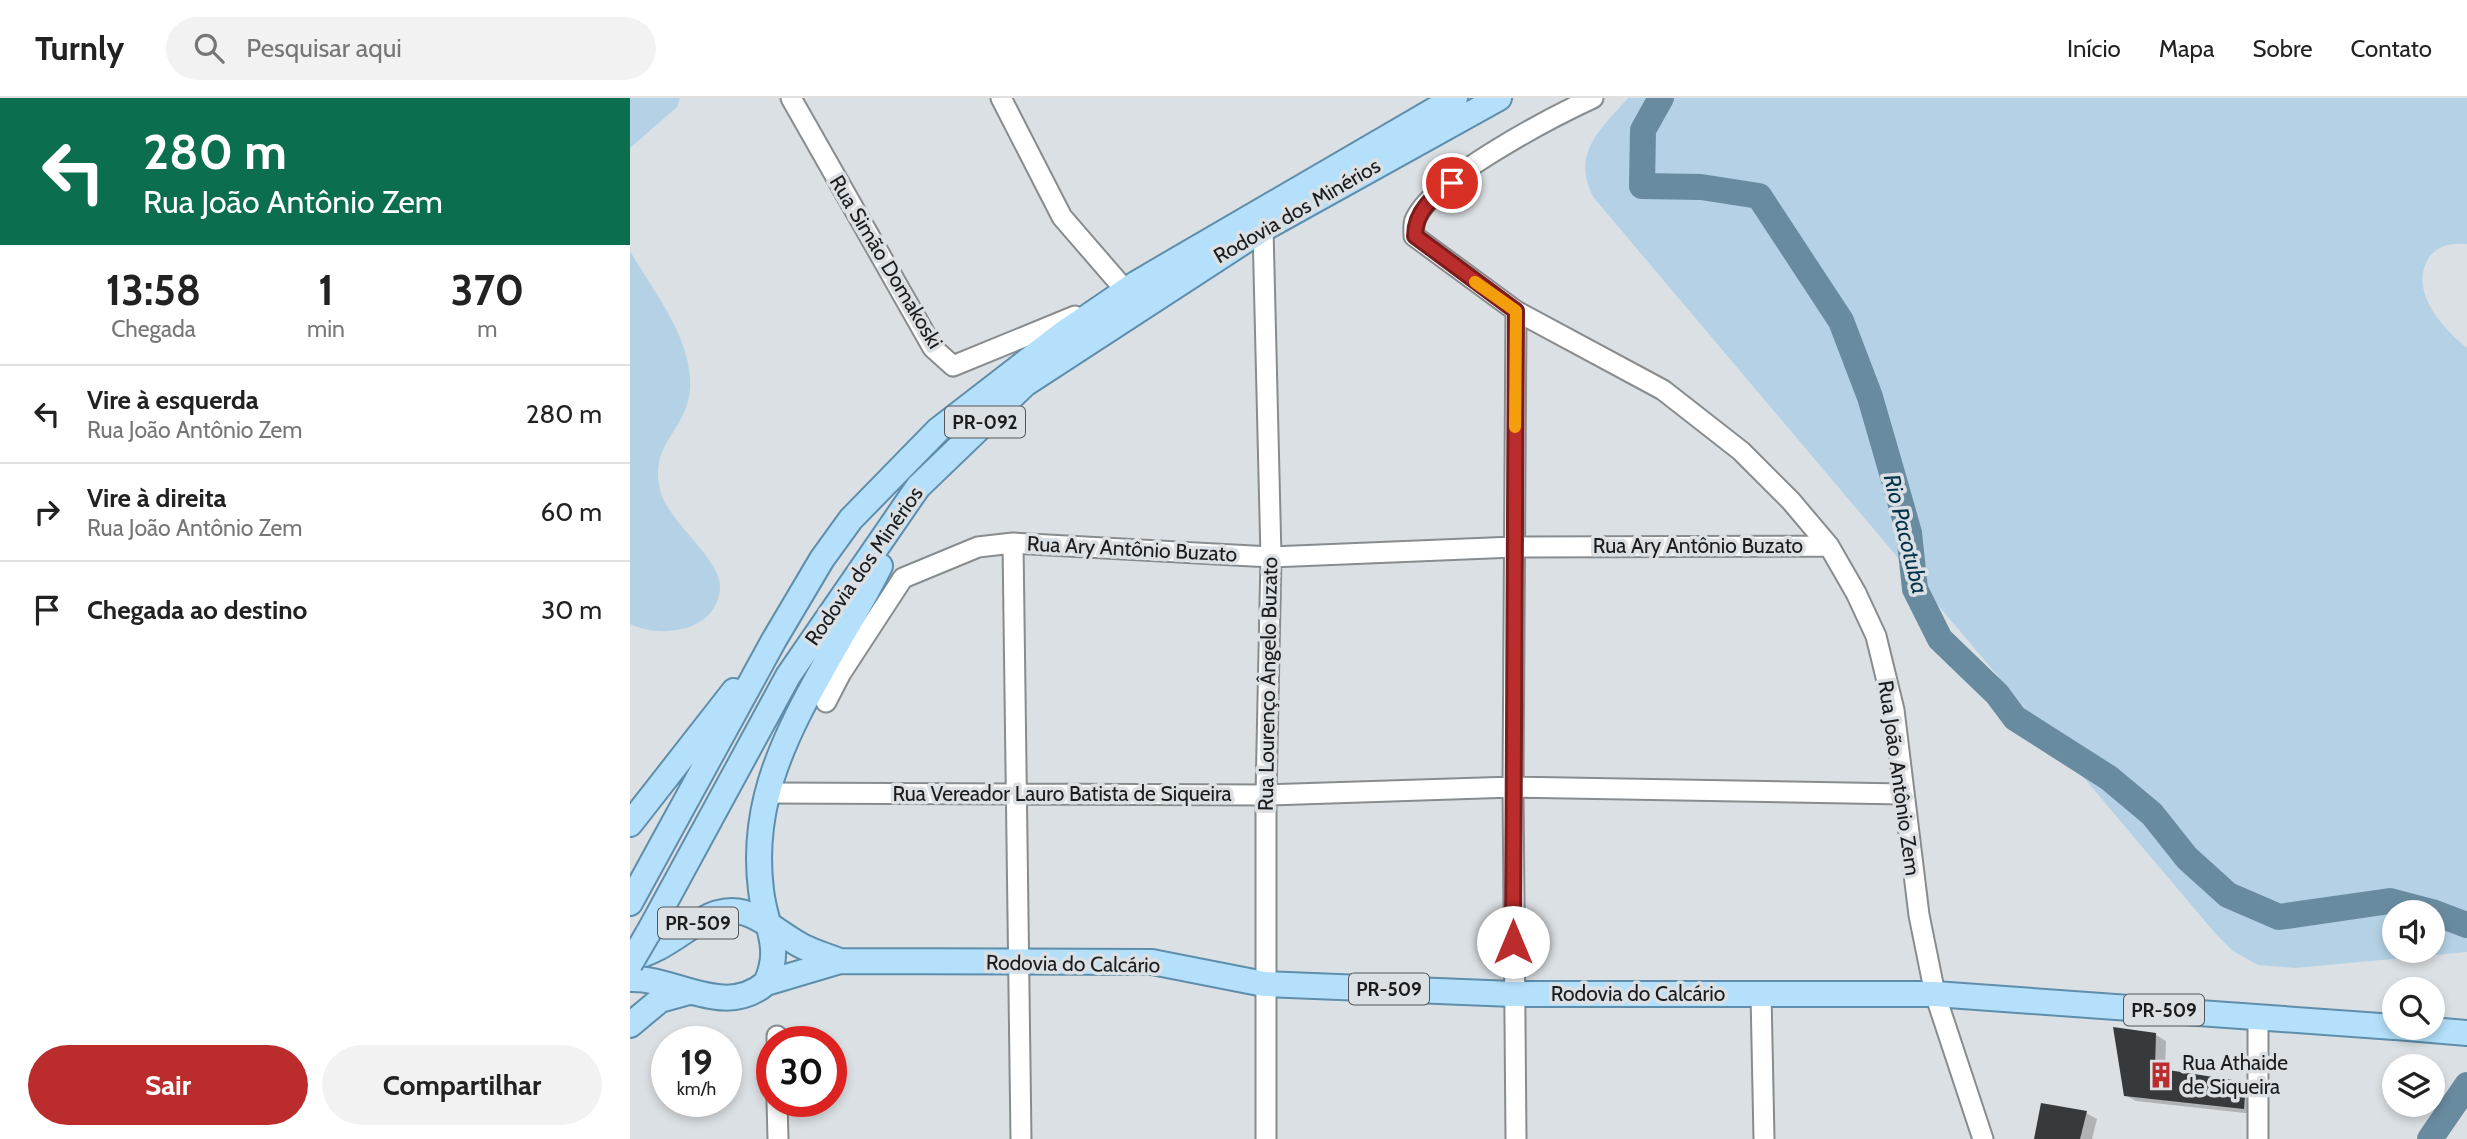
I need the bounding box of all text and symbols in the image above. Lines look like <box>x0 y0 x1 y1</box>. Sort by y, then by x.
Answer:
search box <box>166 17 656 80</box>
text: Turnly <box>35 28 124 68</box>
icon: search <box>190 29 228 67</box>
text: Pesquisar aqui <box>246 32 402 64</box>
text: Início <box>2067 34 2121 63</box>
text: Mapa <box>2159 34 2214 63</box>
text: Sobre <box>2252 34 2313 63</box>
text: Contato <box>2351 34 2432 63</box>
text: 280 m <box>143 122 287 181</box>
icon: left <box>28 126 119 217</box>
street label: Rodovia dos Minérios <box>1209 153 1385 268</box>
pin <box>1422 153 1482 213</box>
icon: arrive <box>1433 164 1471 202</box>
street label: Rua Simão Domakoski <box>825 171 948 353</box>
text: Rua João Antônio Zem <box>143 182 443 221</box>
text: 13:58 <box>106 264 201 316</box>
text: 1 <box>318 264 334 316</box>
text: 370 <box>451 264 524 316</box>
text: Chegada <box>111 315 196 343</box>
text: min <box>307 315 345 343</box>
text: m <box>477 315 498 343</box>
text: Vire à esquerda <box>87 384 259 416</box>
icon: left <box>28 395 66 433</box>
text: 280 m <box>526 398 602 430</box>
road number: PR-092 <box>945 406 1025 438</box>
text: Rua João Antônio Zem <box>87 416 303 444</box>
water label: Rio Pacotuba <box>1878 471 1934 597</box>
street label: Rodovia dos Minérios <box>799 481 928 650</box>
text: Vire à direita <box>87 482 227 514</box>
icon: right <box>28 493 66 531</box>
text: 60 m <box>540 496 602 528</box>
text: Rua João Antônio Zem <box>87 514 303 542</box>
street label: Rua Ary Antônio Buzato <box>1026 531 1238 566</box>
street label: Rua Ary Antônio Buzato <box>1593 533 1803 558</box>
street label: Rua Lourenço Ângelo Buzato <box>1253 557 1282 811</box>
icon: arrive <box>28 591 66 629</box>
text: Chegada ao destino <box>87 594 307 626</box>
text: 30 m <box>541 594 602 626</box>
street label: Rua João Antônio Zem <box>1873 679 1926 877</box>
street label: Rua Vereador Lauro Batista de Siqueira <box>892 781 1232 806</box>
map controls <box>2382 900 2445 1117</box>
button: sound <box>2382 900 2445 963</box>
position arrow <box>1476 905 1550 979</box>
road number: PR-509 <box>658 908 738 938</box>
street label: Rodovia do Calcário <box>986 949 1160 978</box>
road number: PR-509 <box>1349 974 1429 1004</box>
button: search <box>2382 977 2445 1040</box>
street label: Rodovia do Calcário <box>1551 981 1725 1006</box>
road number: PR-509 <box>2124 994 2204 1026</box>
speed limit sign: 30 <box>756 1026 847 1117</box>
text: 19 <box>680 1041 713 1084</box>
button: Sair <box>28 1045 308 1125</box>
button: Compartilhar <box>322 1045 602 1125</box>
place label: Rua Athaide de Siqueira <box>2182 1050 2288 1099</box>
button: layers <box>2382 1054 2445 1117</box>
building icon: Rua Athaide de Siqueira <box>2146 1060 2176 1090</box>
text: km/h <box>677 1078 716 1100</box>

